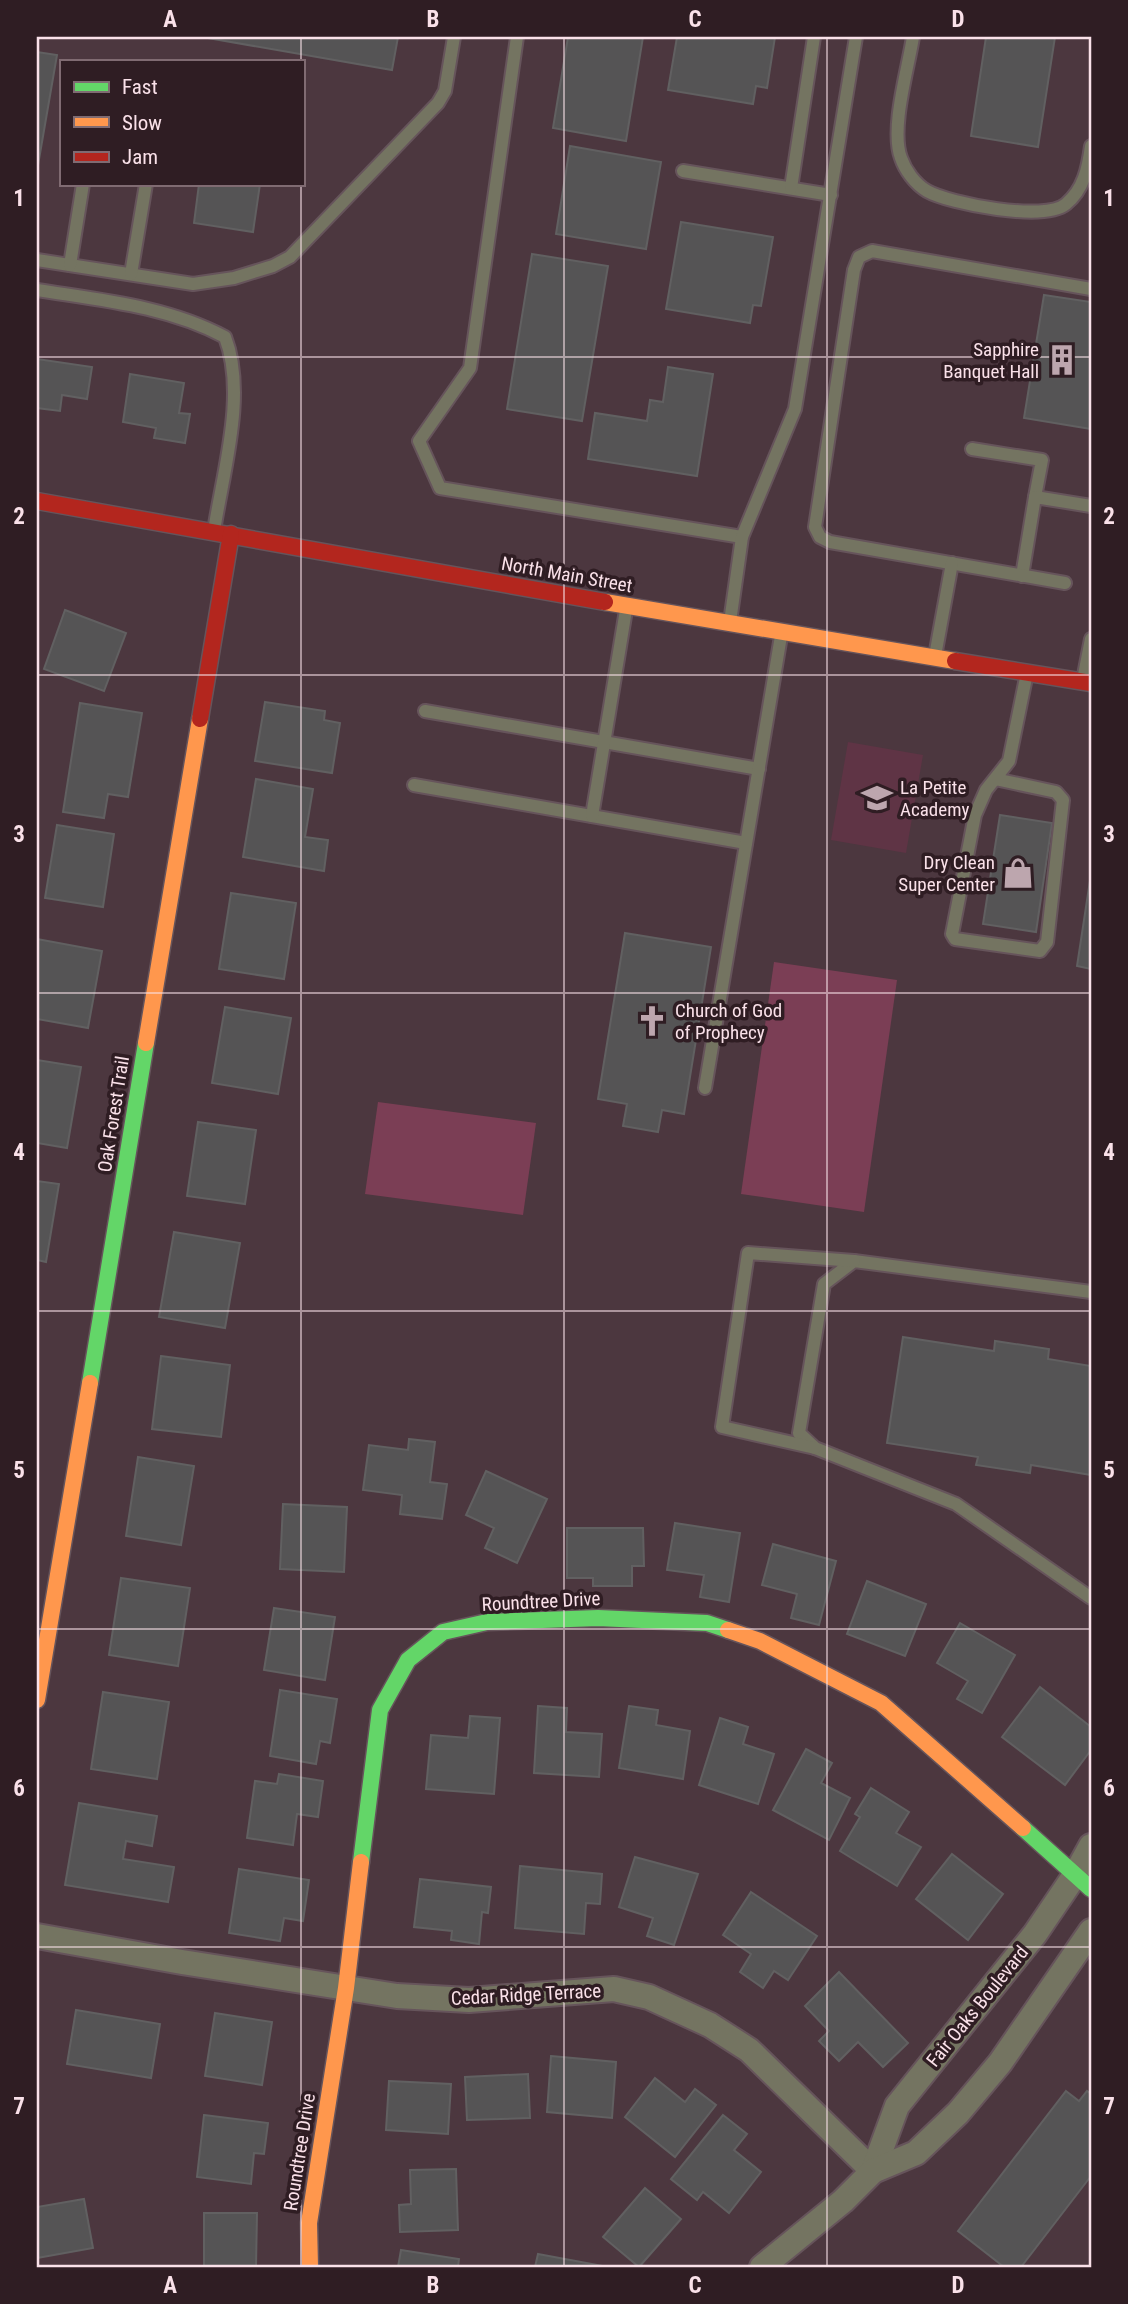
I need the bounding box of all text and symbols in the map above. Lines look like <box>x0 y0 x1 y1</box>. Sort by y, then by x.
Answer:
text: A <box>163 6 177 33</box>
text: B <box>427 6 439 33</box>
text: C <box>688 6 702 33</box>
text: D <box>952 6 965 33</box>
legend <box>60 60 304 186</box>
text: Fast <box>122 75 158 99</box>
text: Slow <box>122 111 162 135</box>
text: Jam <box>122 145 158 169</box>
text: 1 <box>13 185 25 212</box>
text: 1 <box>1103 185 1115 212</box>
place label: Sapphire Banquet Hall <box>943 338 1039 383</box>
building icon: Sapphire Banquet Hall <box>1045 343 1079 377</box>
text: 2 <box>13 503 25 530</box>
text: 2 <box>1103 503 1115 530</box>
street label: North Main Street <box>500 552 634 597</box>
place label: La Petite Academy <box>900 776 969 821</box>
school or university icon: La Petite Academy <box>860 781 894 815</box>
text: 3 <box>13 821 25 848</box>
text: 3 <box>1103 821 1115 848</box>
place label: Dry Clean Super Center <box>898 851 995 896</box>
shop icon: Dry Clean Super Center <box>1001 856 1035 890</box>
place label: Church of God of Prophecy <box>675 999 782 1044</box>
church icon: Church of God of Prophecy <box>635 1004 669 1038</box>
street label: Oak Forest Trail <box>93 1054 134 1174</box>
text: 4 <box>13 1139 25 1166</box>
text: 4 <box>1103 1139 1115 1166</box>
text: 5 <box>13 1457 25 1484</box>
text: 5 <box>1103 1457 1115 1484</box>
street label: Roundtree Drive <box>481 1587 601 1616</box>
text: 6 <box>13 1775 25 1802</box>
text: 6 <box>1103 1775 1115 1802</box>
street label: Fair Oaks Boulevard <box>922 1941 1033 2071</box>
street label: Cedar Ridge Terrace <box>450 1979 602 2010</box>
street label: Roundtree Drive <box>279 2092 320 2213</box>
text: 7 <box>13 2093 25 2120</box>
text: 7 <box>1103 2093 1115 2120</box>
text: A <box>163 2272 177 2299</box>
text: B <box>427 2272 439 2299</box>
text: C <box>688 2272 702 2299</box>
text: D <box>952 2272 965 2299</box>

